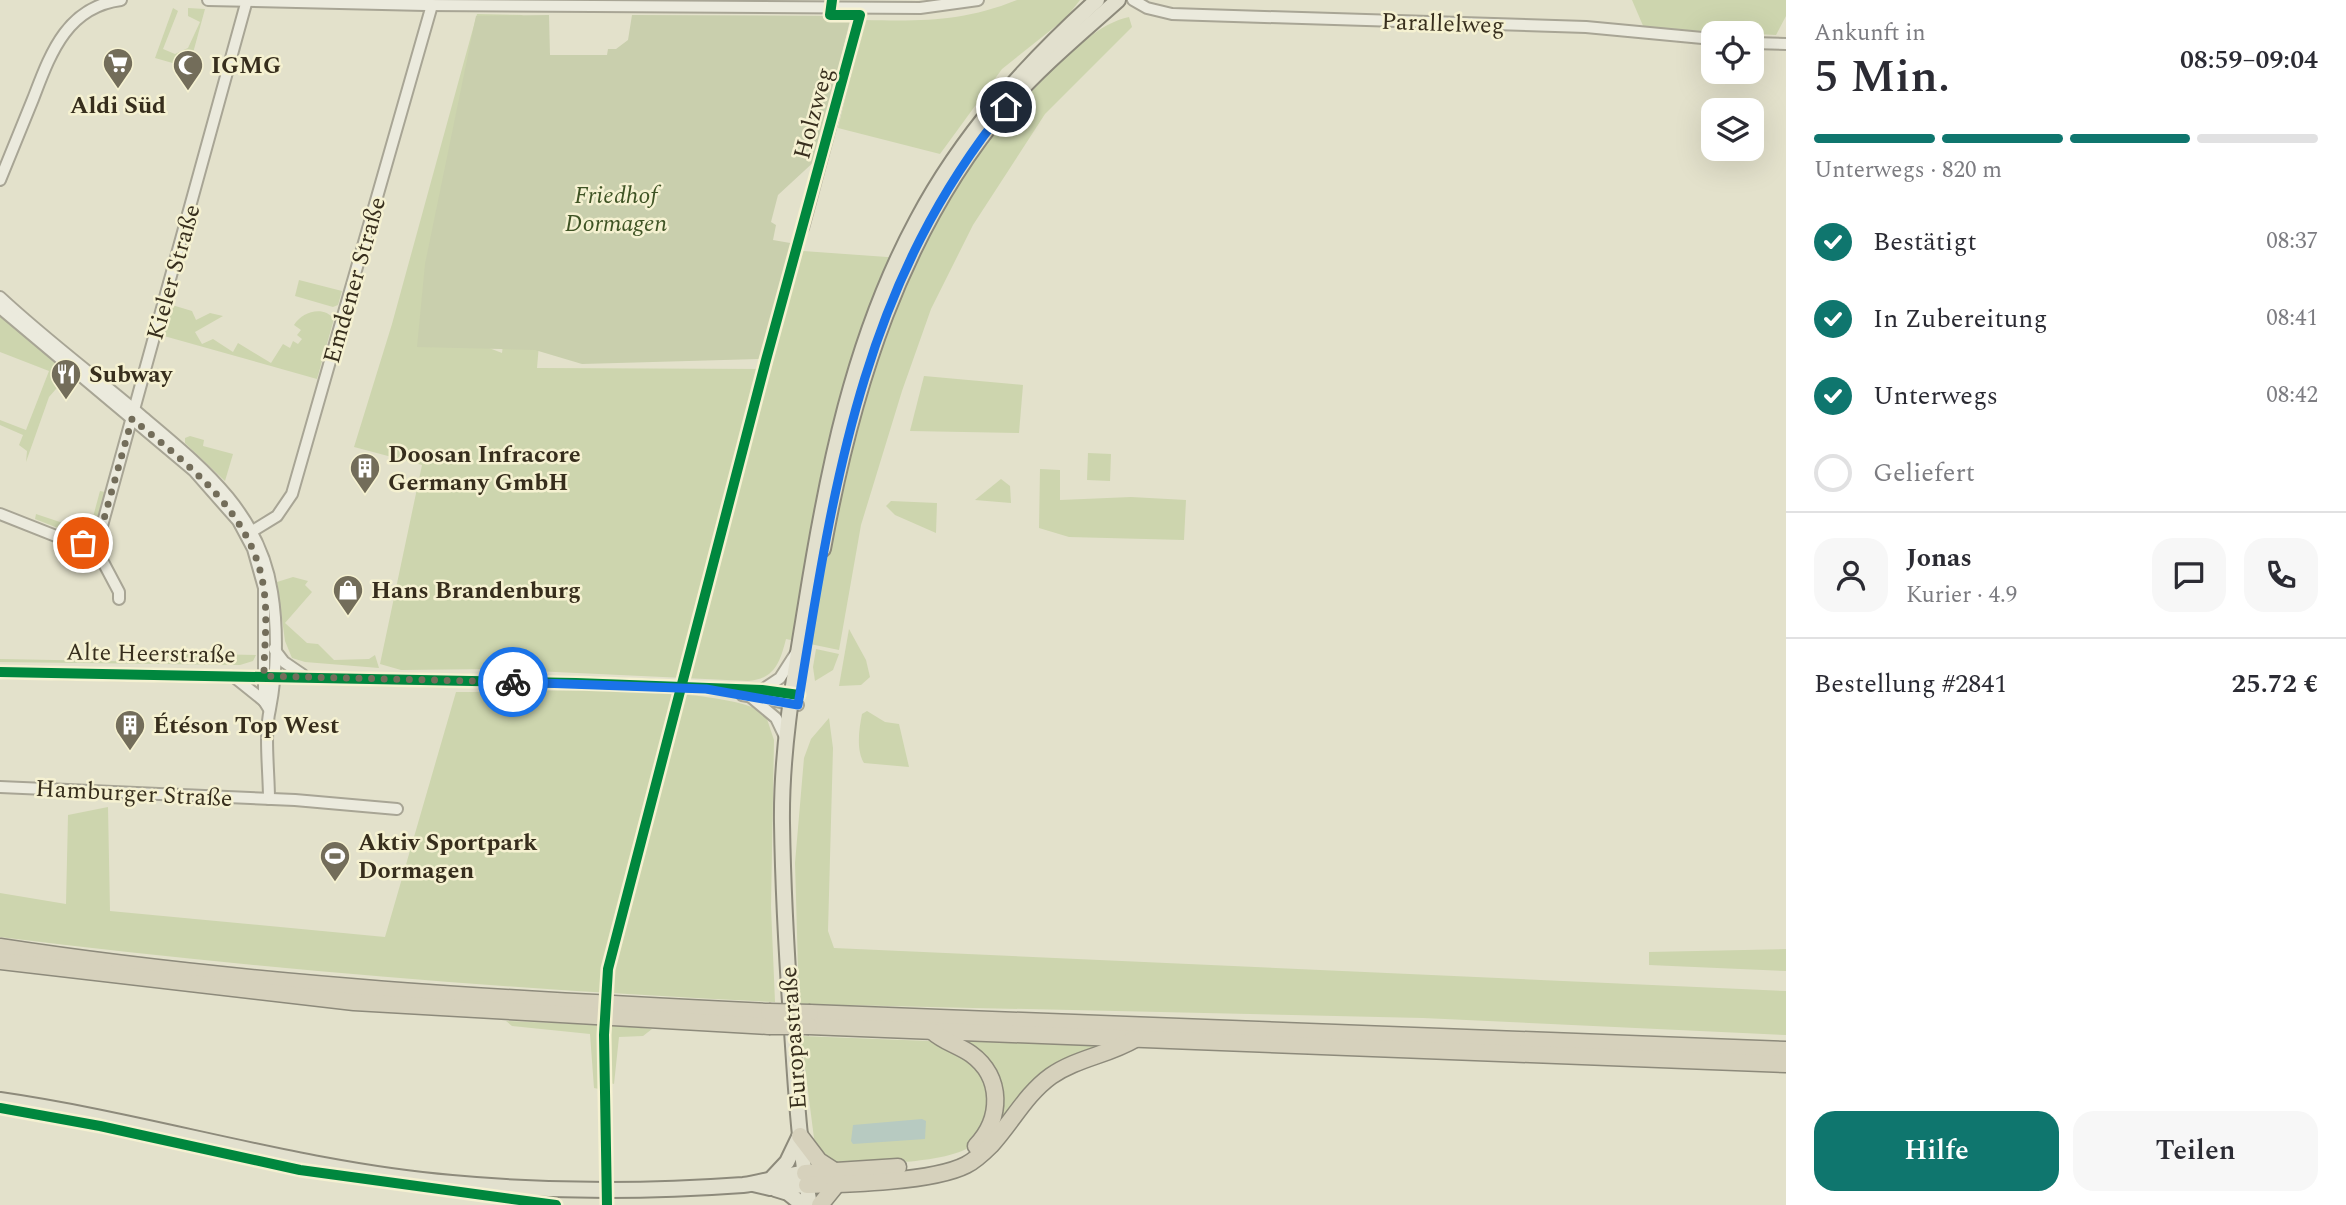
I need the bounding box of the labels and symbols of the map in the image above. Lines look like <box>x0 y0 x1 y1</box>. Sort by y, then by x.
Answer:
street label: Parallelweg <box>1381 4 1505 44</box>
supermarket icon: Aldi Süd <box>101 46 135 90</box>
mosque icon: IGMG <box>171 48 205 92</box>
place label: IGMG <box>211 48 281 84</box>
street label: Holzweg <box>784 63 843 163</box>
pin <box>976 77 1036 137</box>
place label: Aldi Süd <box>70 88 166 124</box>
park label: Friedhof Dormagen <box>565 178 667 242</box>
street label: Emdener Straße <box>314 193 396 368</box>
street label: Kieler Straße <box>137 200 211 344</box>
restaurant icon: Subway <box>49 357 83 401</box>
place label: Subway <box>89 357 174 393</box>
place label: Doosan Infracore Germany GmbH <box>388 437 581 501</box>
building icon: Doosan Infracore Germany GmbH <box>348 451 382 495</box>
pin <box>53 513 113 573</box>
shop icon: Hans Brandenburg <box>331 573 365 617</box>
place label: Hans Brandenburg <box>371 573 581 609</box>
street label: Alte Heerstraße <box>66 635 236 673</box>
courier <box>478 647 548 717</box>
building icon: Étéson Top West <box>113 708 147 752</box>
place label: Étéson Top West <box>153 708 339 744</box>
street label: Hamburger Straße <box>34 771 233 817</box>
place label: Aktiv Sportpark Dormagen <box>358 825 538 889</box>
sports icon: Aktiv Sportpark Dormagen <box>318 839 352 883</box>
street label: Europastraße <box>771 965 817 1111</box>

